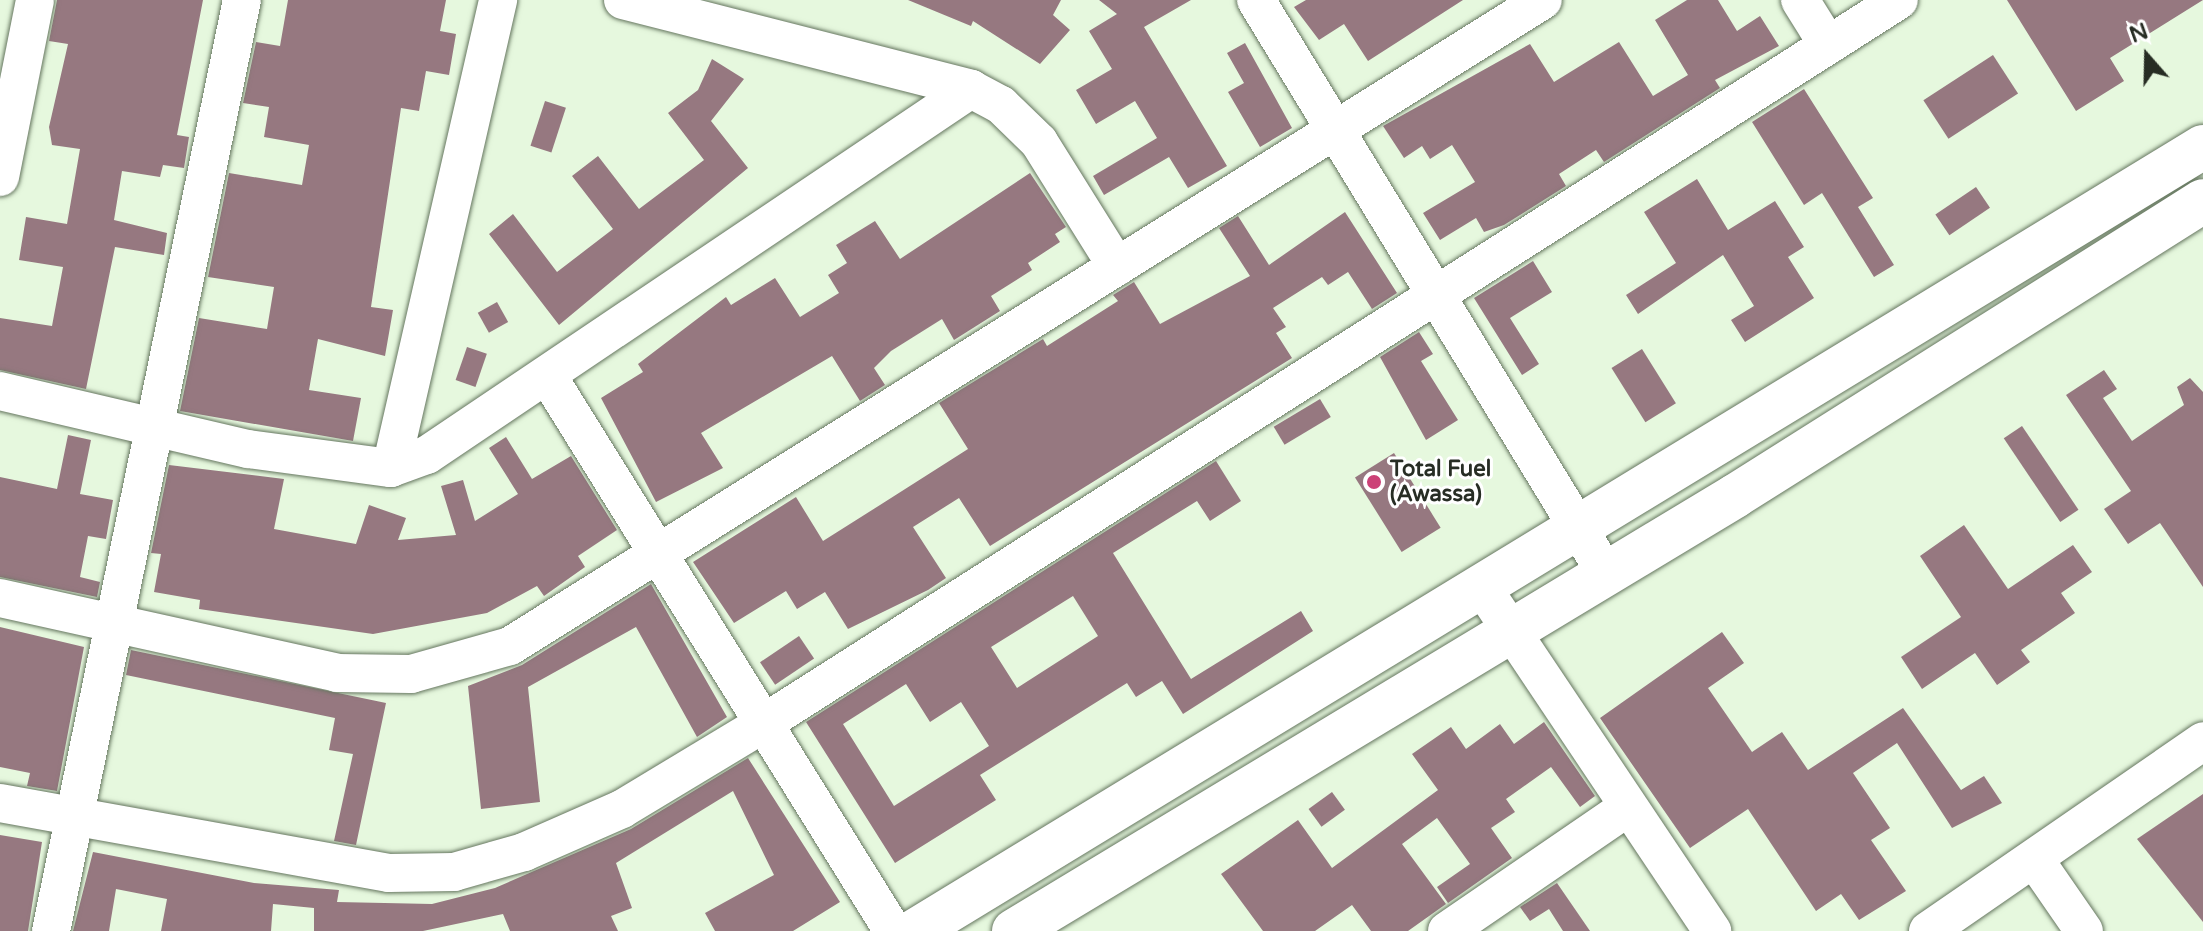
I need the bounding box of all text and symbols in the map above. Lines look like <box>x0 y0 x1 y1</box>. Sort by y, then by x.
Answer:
north arrow <box>2107 16 2187 96</box>
text: N <box>2126 18 2152 49</box>
place label: Total Fuel (Awassa) <box>1390 456 1491 508</box>
marker: Total Fuel (Awassa) <box>1365 473 1383 491</box>

